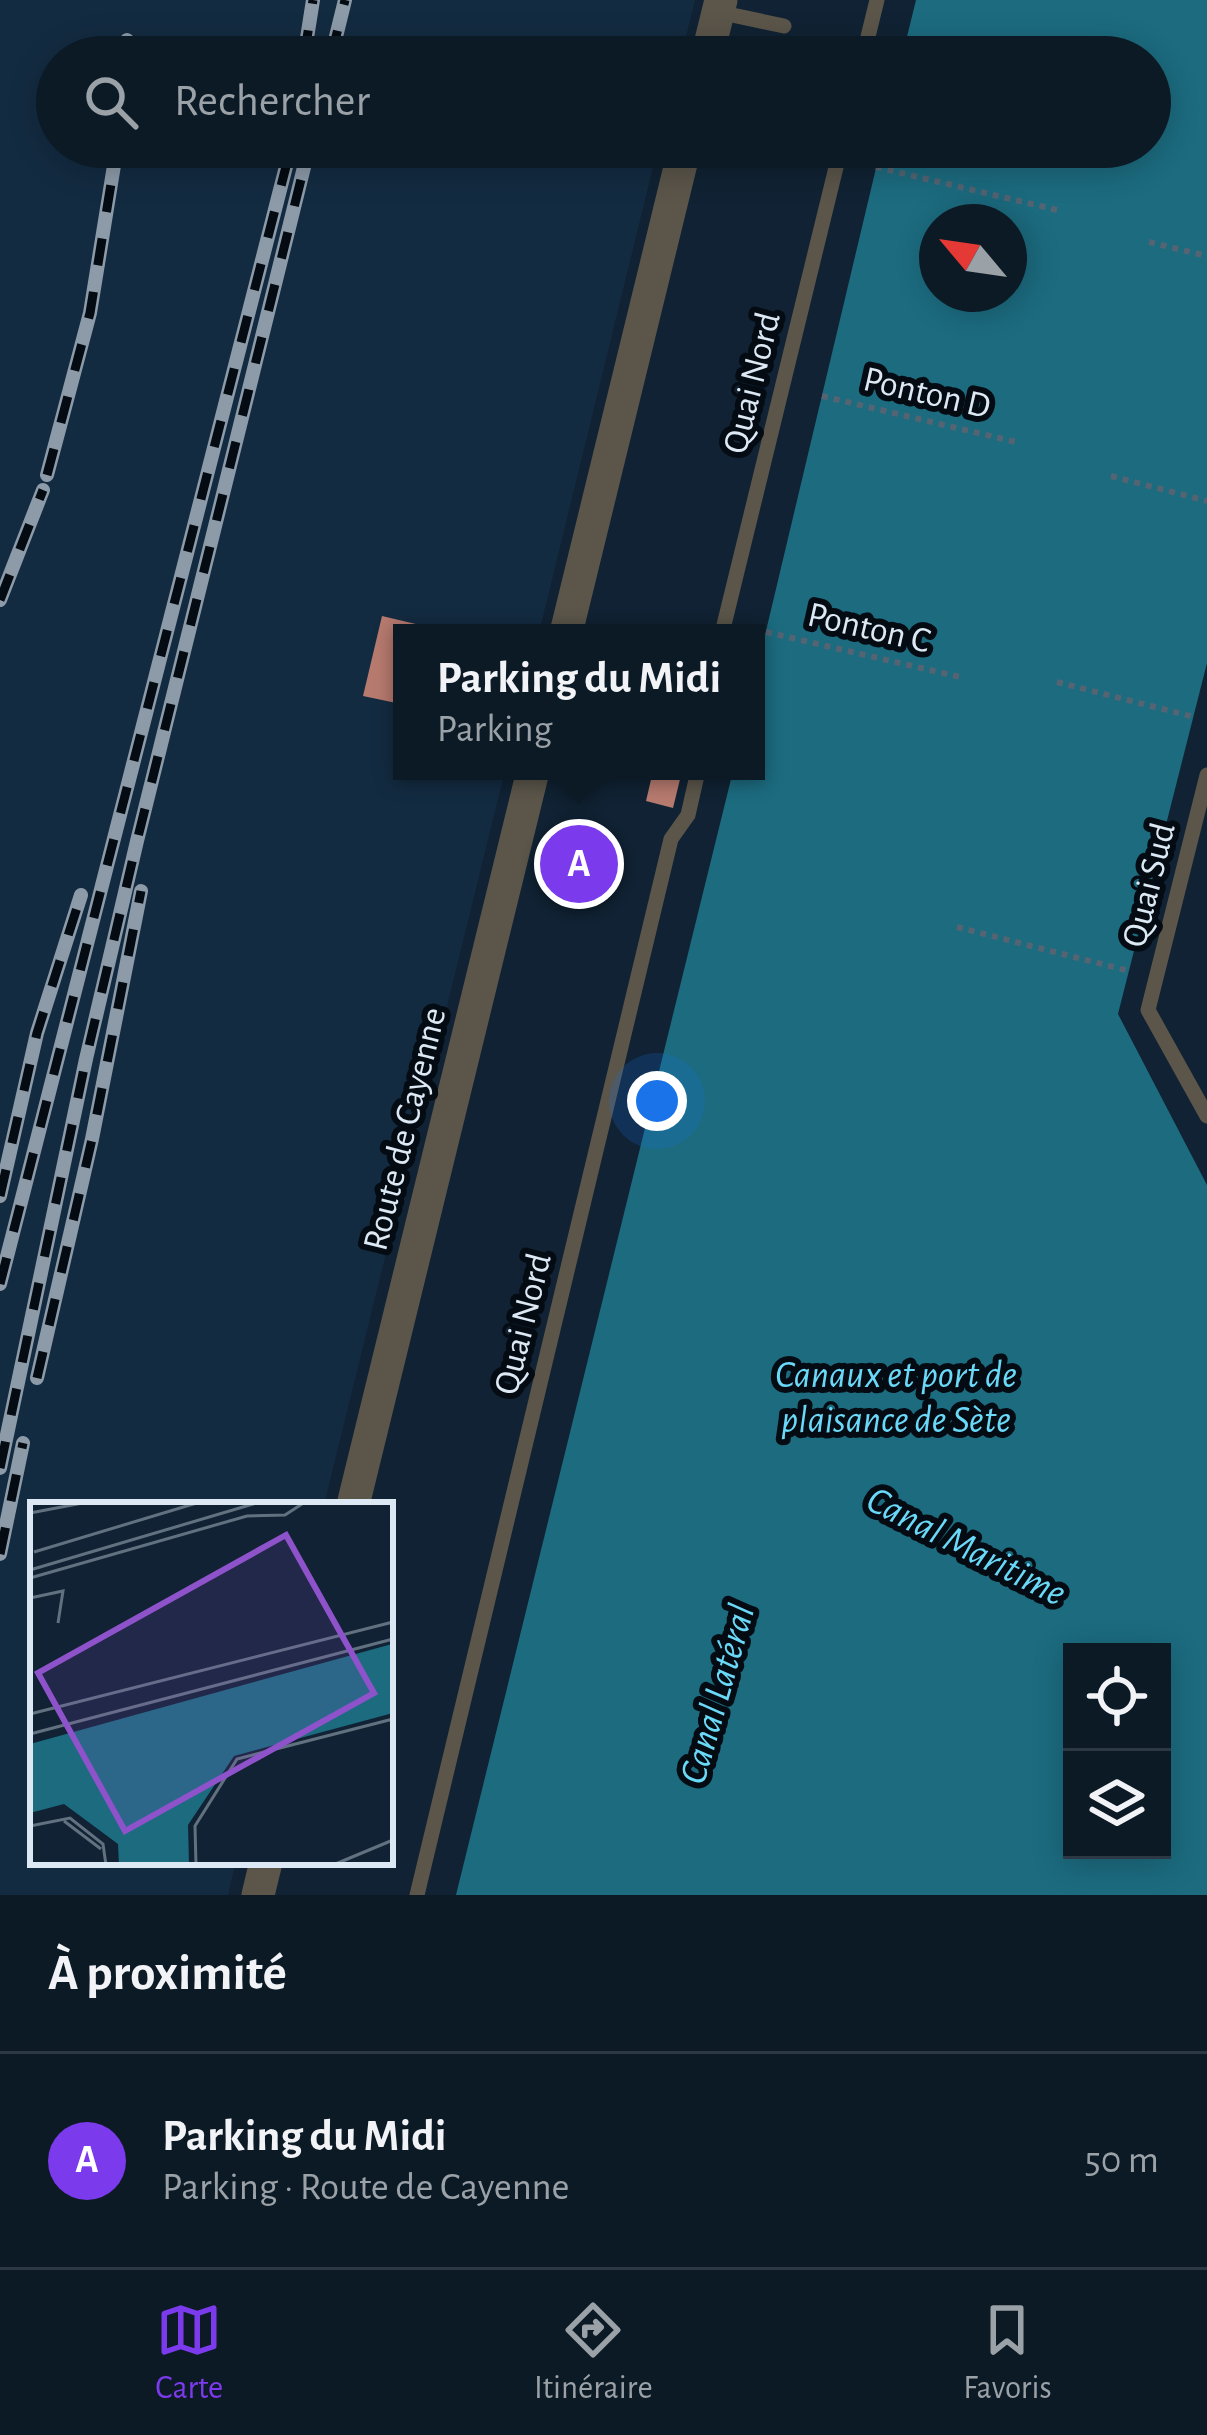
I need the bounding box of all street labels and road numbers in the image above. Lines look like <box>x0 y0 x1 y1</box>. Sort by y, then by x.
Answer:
street label: Quai Nord <box>717 309 787 457</box>
street label: Ponton D <box>860 361 994 425</box>
street label: Ponton C <box>804 596 934 660</box>
street label: Quai Sud <box>1116 819 1182 951</box>
street label: Route de Cayenne <box>357 1004 453 1254</box>
street label: Quai Nord <box>488 1250 558 1398</box>

